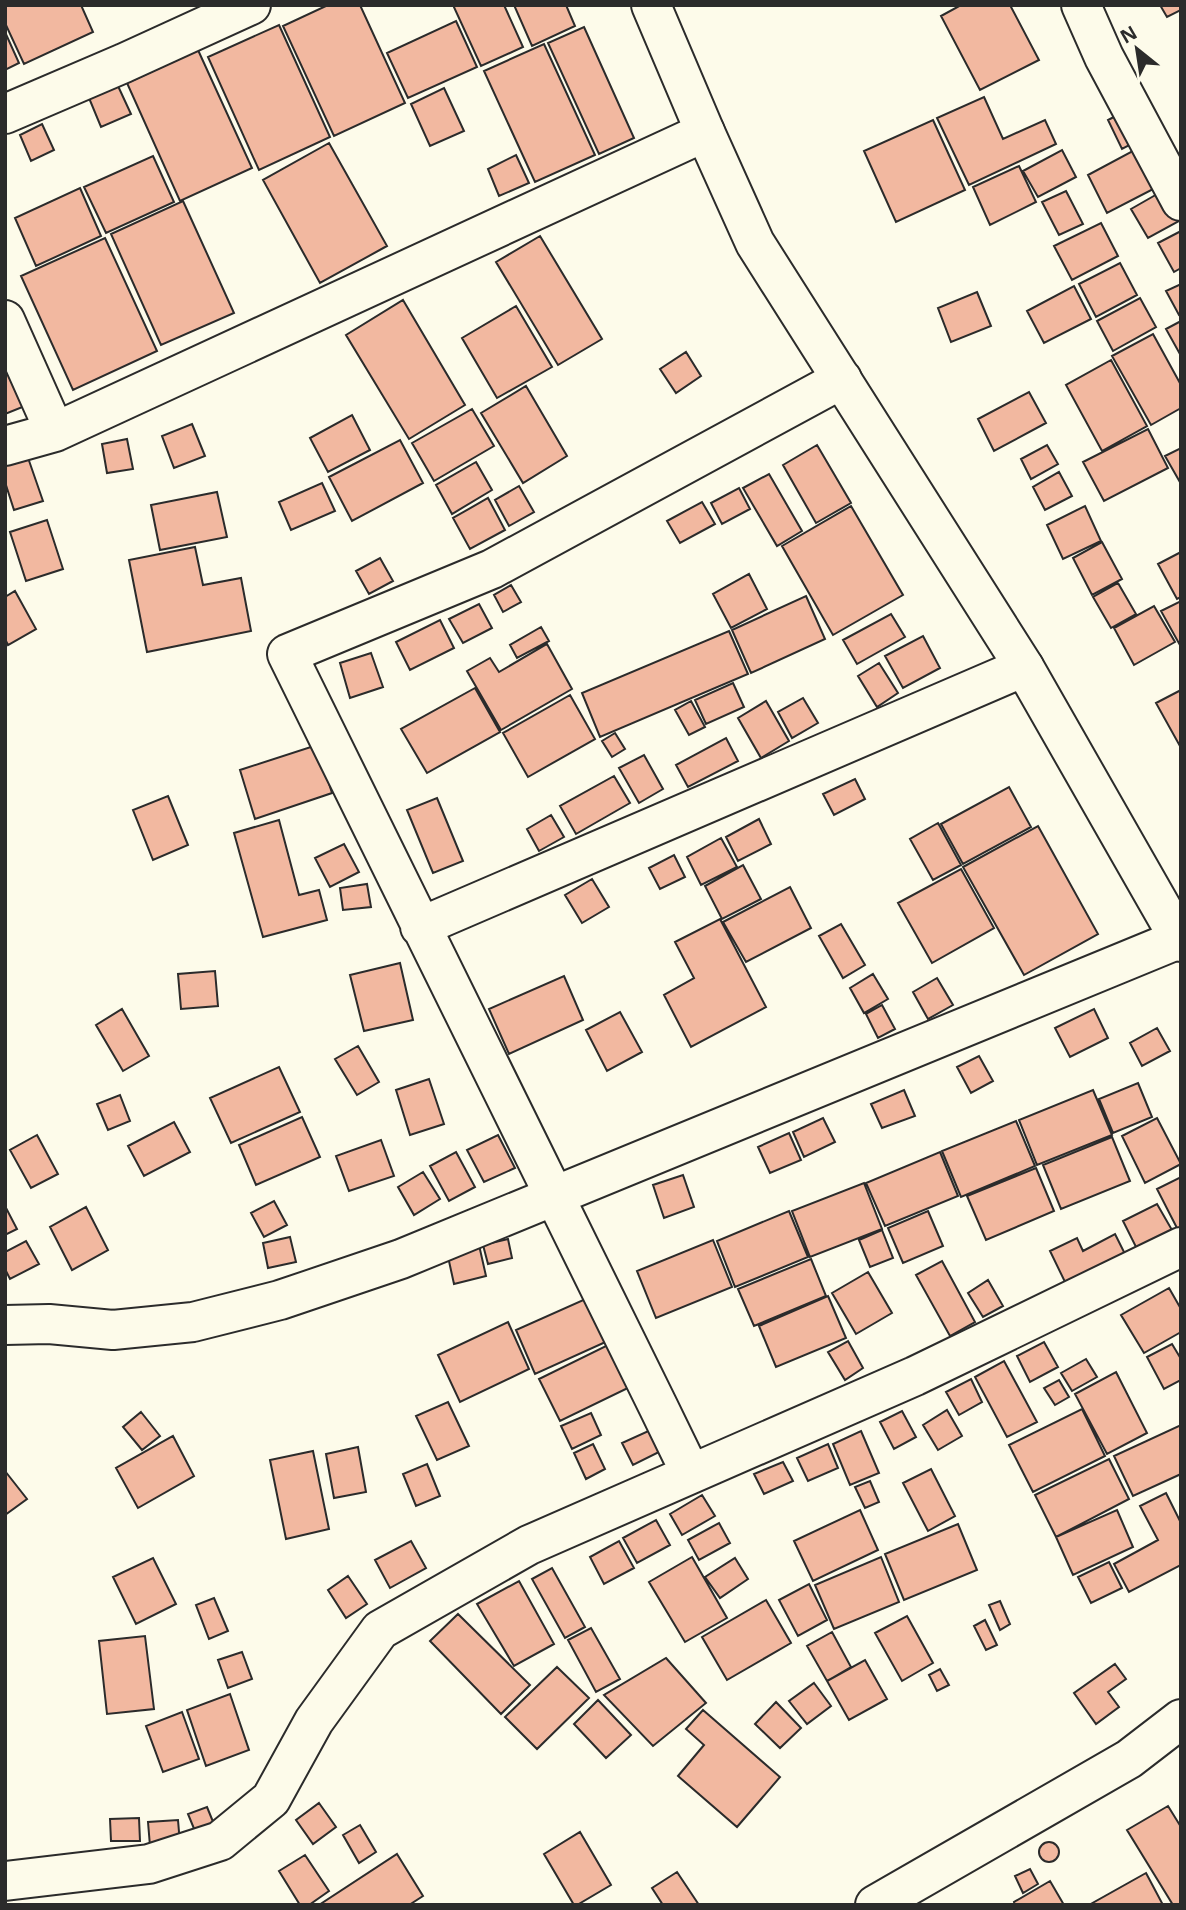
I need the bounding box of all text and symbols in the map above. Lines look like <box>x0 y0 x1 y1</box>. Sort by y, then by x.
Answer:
north arrow <box>1102 14 1172 84</box>
text: N <box>1115 19 1142 49</box>

